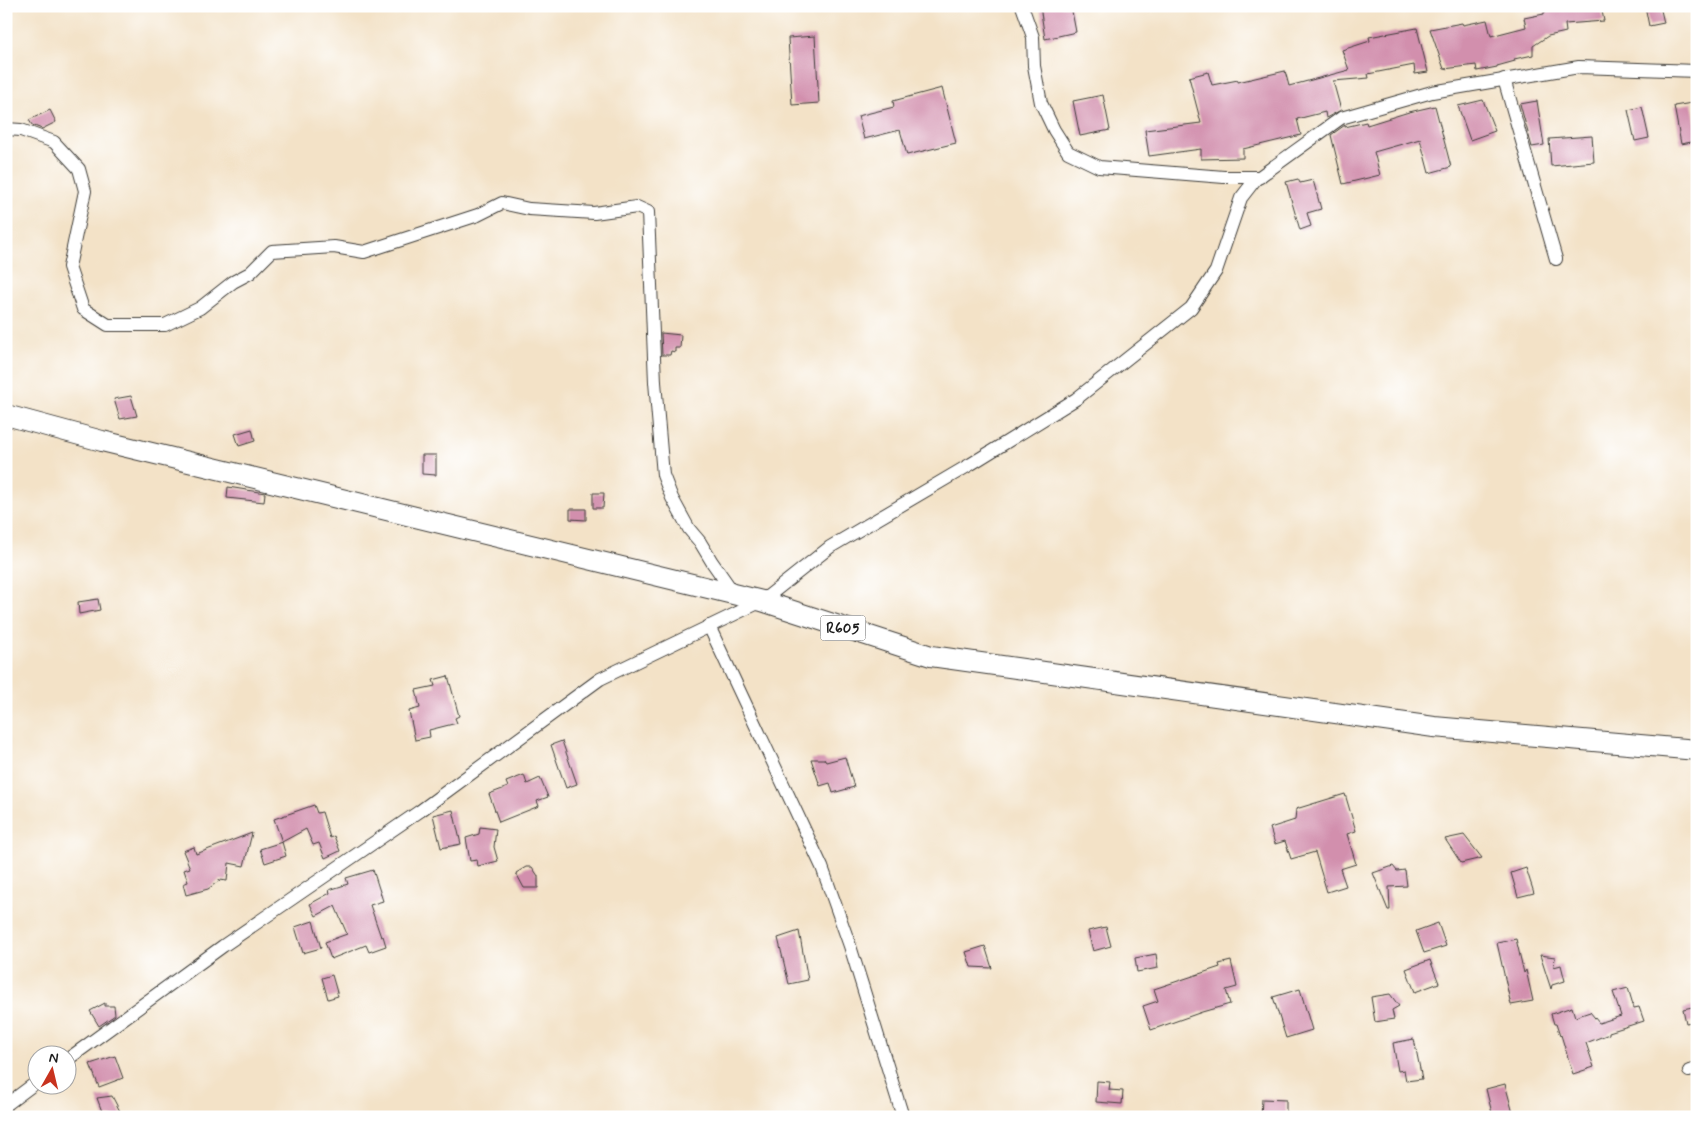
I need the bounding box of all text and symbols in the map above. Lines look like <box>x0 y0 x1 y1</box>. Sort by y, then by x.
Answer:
road number: R605 <box>820 616 866 640</box>
north arrow <box>28 1046 78 1096</box>
text: N <box>48 1049 60 1068</box>

